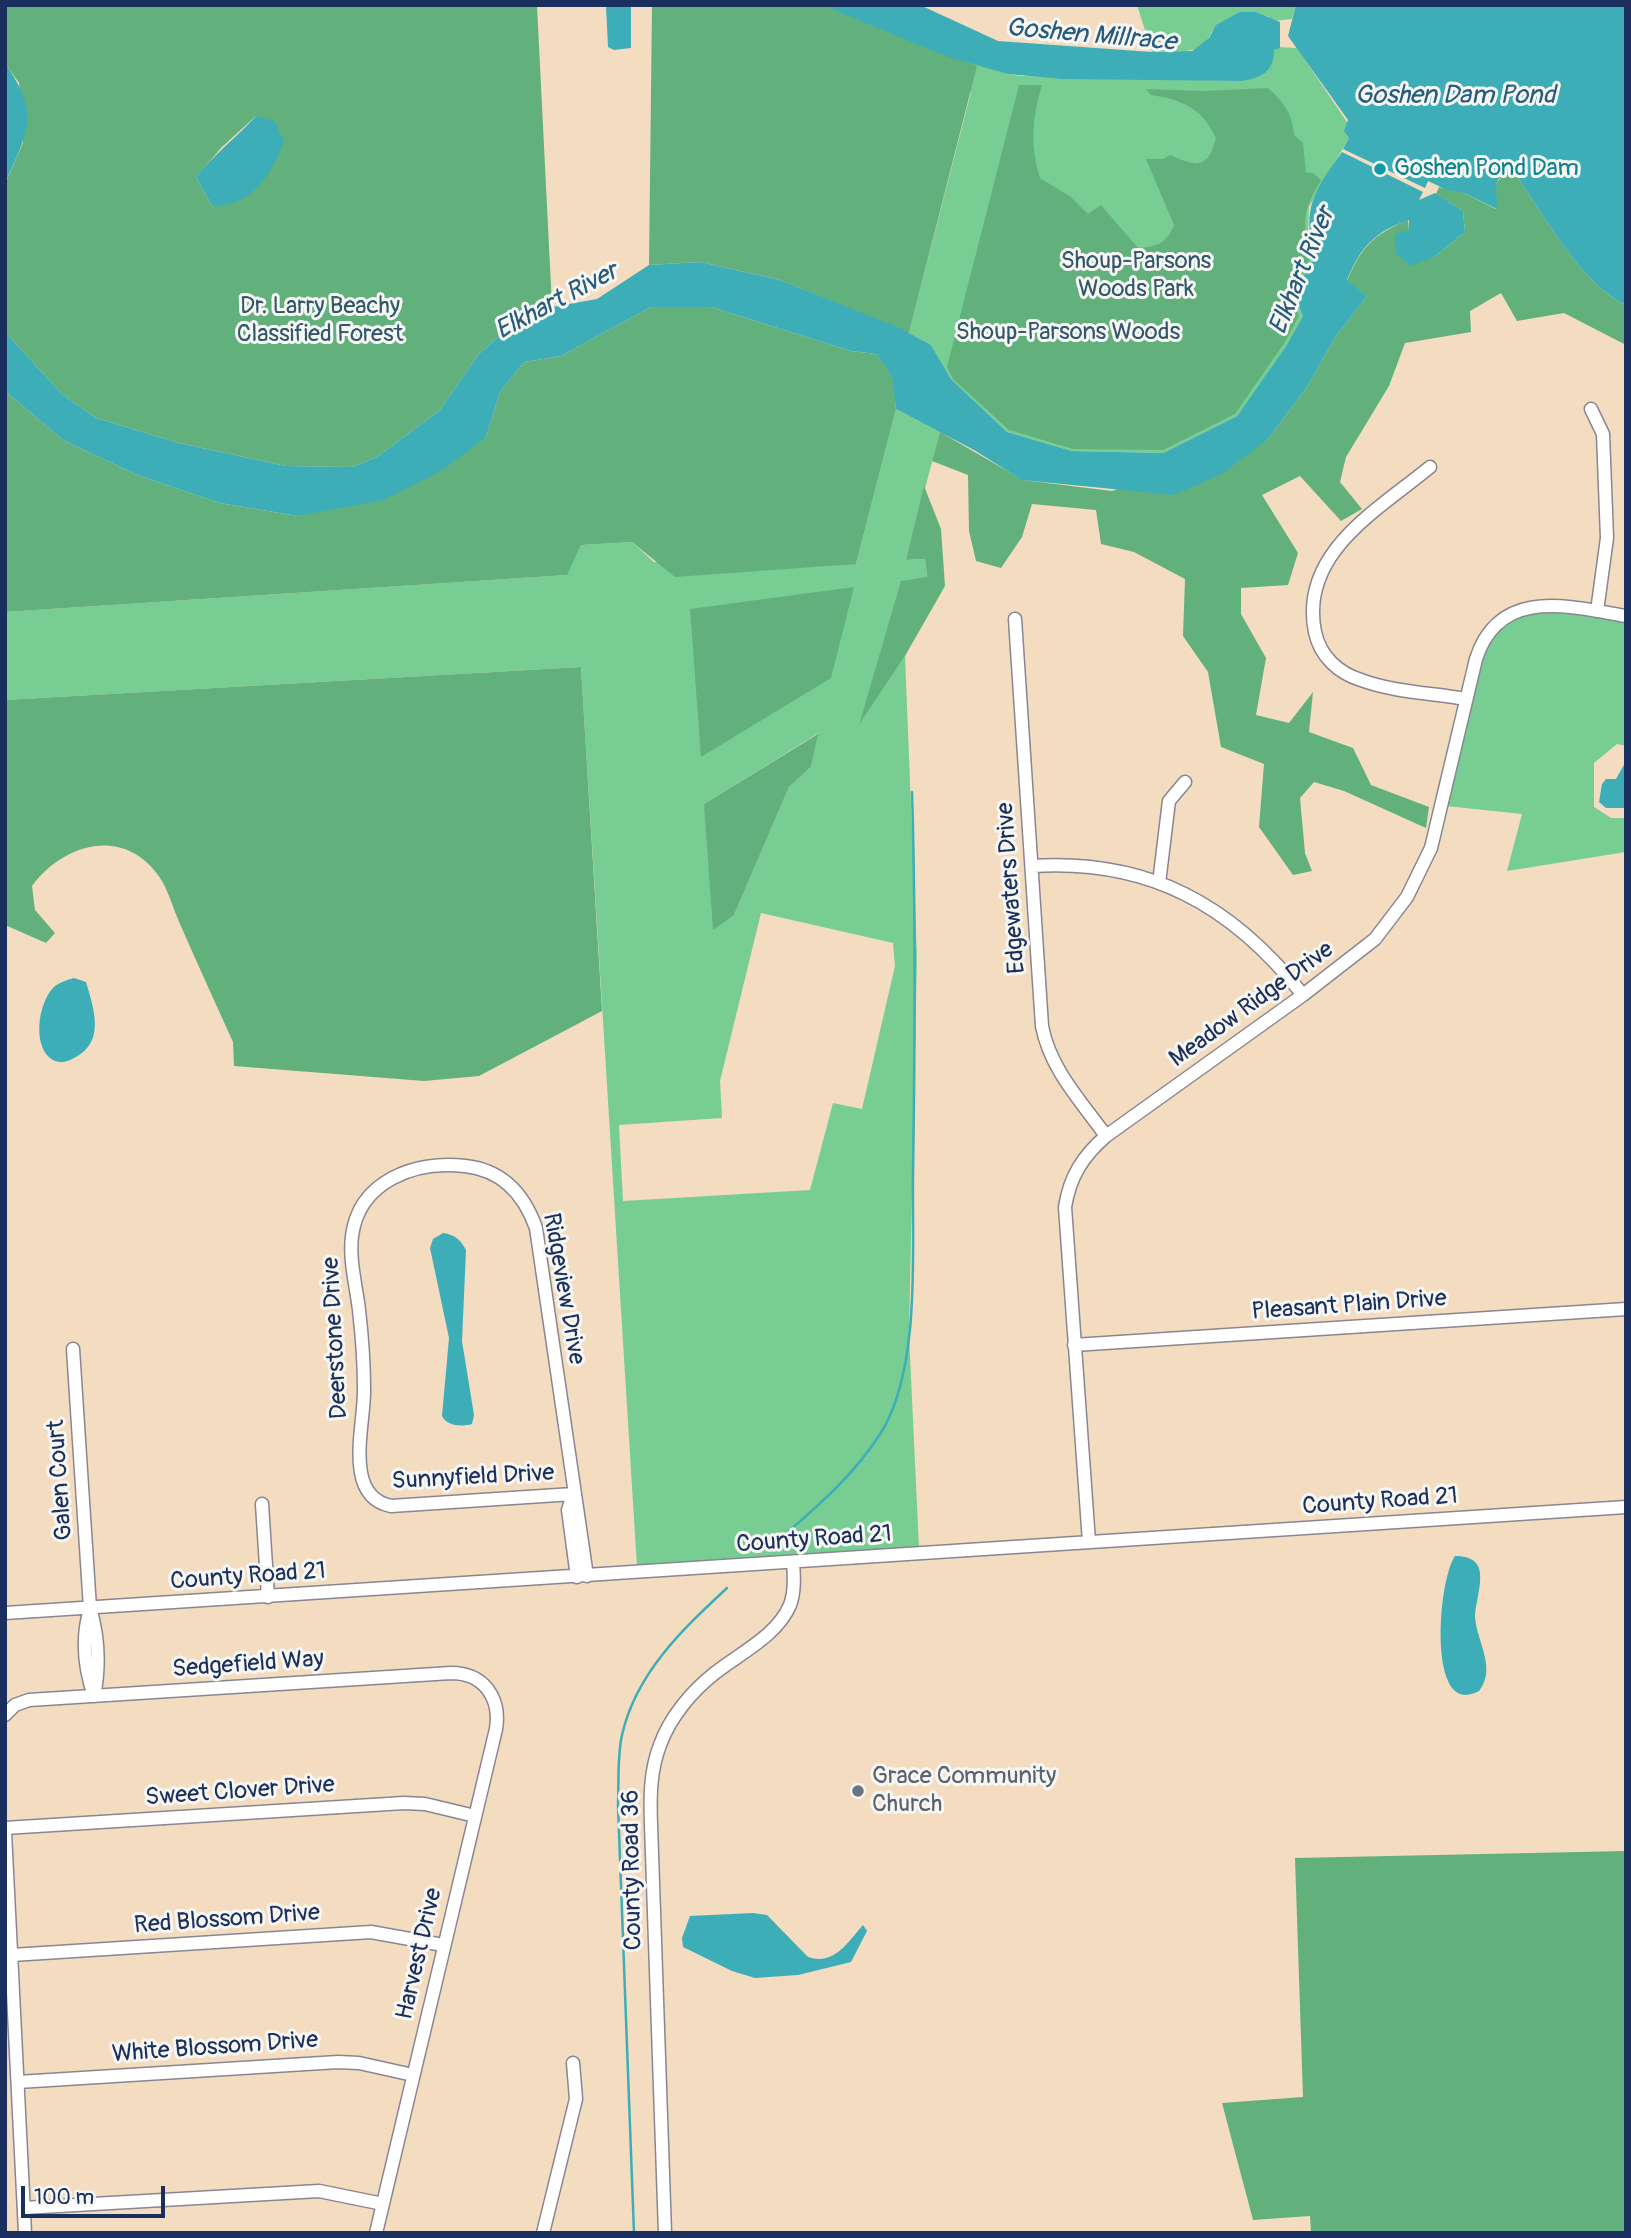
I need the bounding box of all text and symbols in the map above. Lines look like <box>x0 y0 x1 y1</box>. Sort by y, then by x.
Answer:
water label: Goshen Millrace <box>1005 13 1177 59</box>
water label: Goshen Dam Pond <box>1355 80 1555 112</box>
place label: Goshen Pond Dam <box>1394 155 1579 183</box>
marker: Goshen Pond Dam <box>1372 161 1388 177</box>
water label: Elkhart River <box>1263 203 1343 339</box>
park label: Shoup-Parsons Woods Park <box>1061 248 1211 304</box>
water label: Elkhart River <box>490 257 624 347</box>
park label: Dr. Larry Beachy Classified Forest <box>237 293 403 349</box>
park label: Shoup-Parsons Woods <box>956 319 1180 347</box>
street label: Edgewaters Drive <box>992 801 1032 975</box>
street label: Meadow Ridge Drive <box>1164 936 1340 1074</box>
street label: Ridgeview Drive <box>536 1211 590 1367</box>
street label: Deerstone Drive <box>317 1256 355 1420</box>
street label: Pleasant Plain Drive <box>1250 1285 1448 1327</box>
street label: Galen Court <box>42 1419 80 1541</box>
street label: Sunnyfield Drive <box>391 1459 555 1497</box>
street label: County Road 21 <box>1301 1482 1459 1522</box>
street label: County Road 21 <box>735 1520 893 1560</box>
street label: County Road 21 <box>169 1557 327 1597</box>
street label: Sedgefield Way <box>171 1645 325 1685</box>
place label: Grace Community Church <box>872 1763 1056 1819</box>
street label: Sweet Clover Drive <box>144 1771 336 1813</box>
marker: Grace Community Church <box>850 1783 866 1799</box>
street label: County Road 36 <box>617 1790 649 1950</box>
street label: Harvest Drive <box>391 1885 449 2023</box>
street label: Red Blossom Drive <box>133 1899 321 1941</box>
street label: White Blossom Drive <box>111 2026 319 2070</box>
scale bar <box>24 2172 168 2216</box>
text: 100 m <box>34 2184 94 2211</box>

